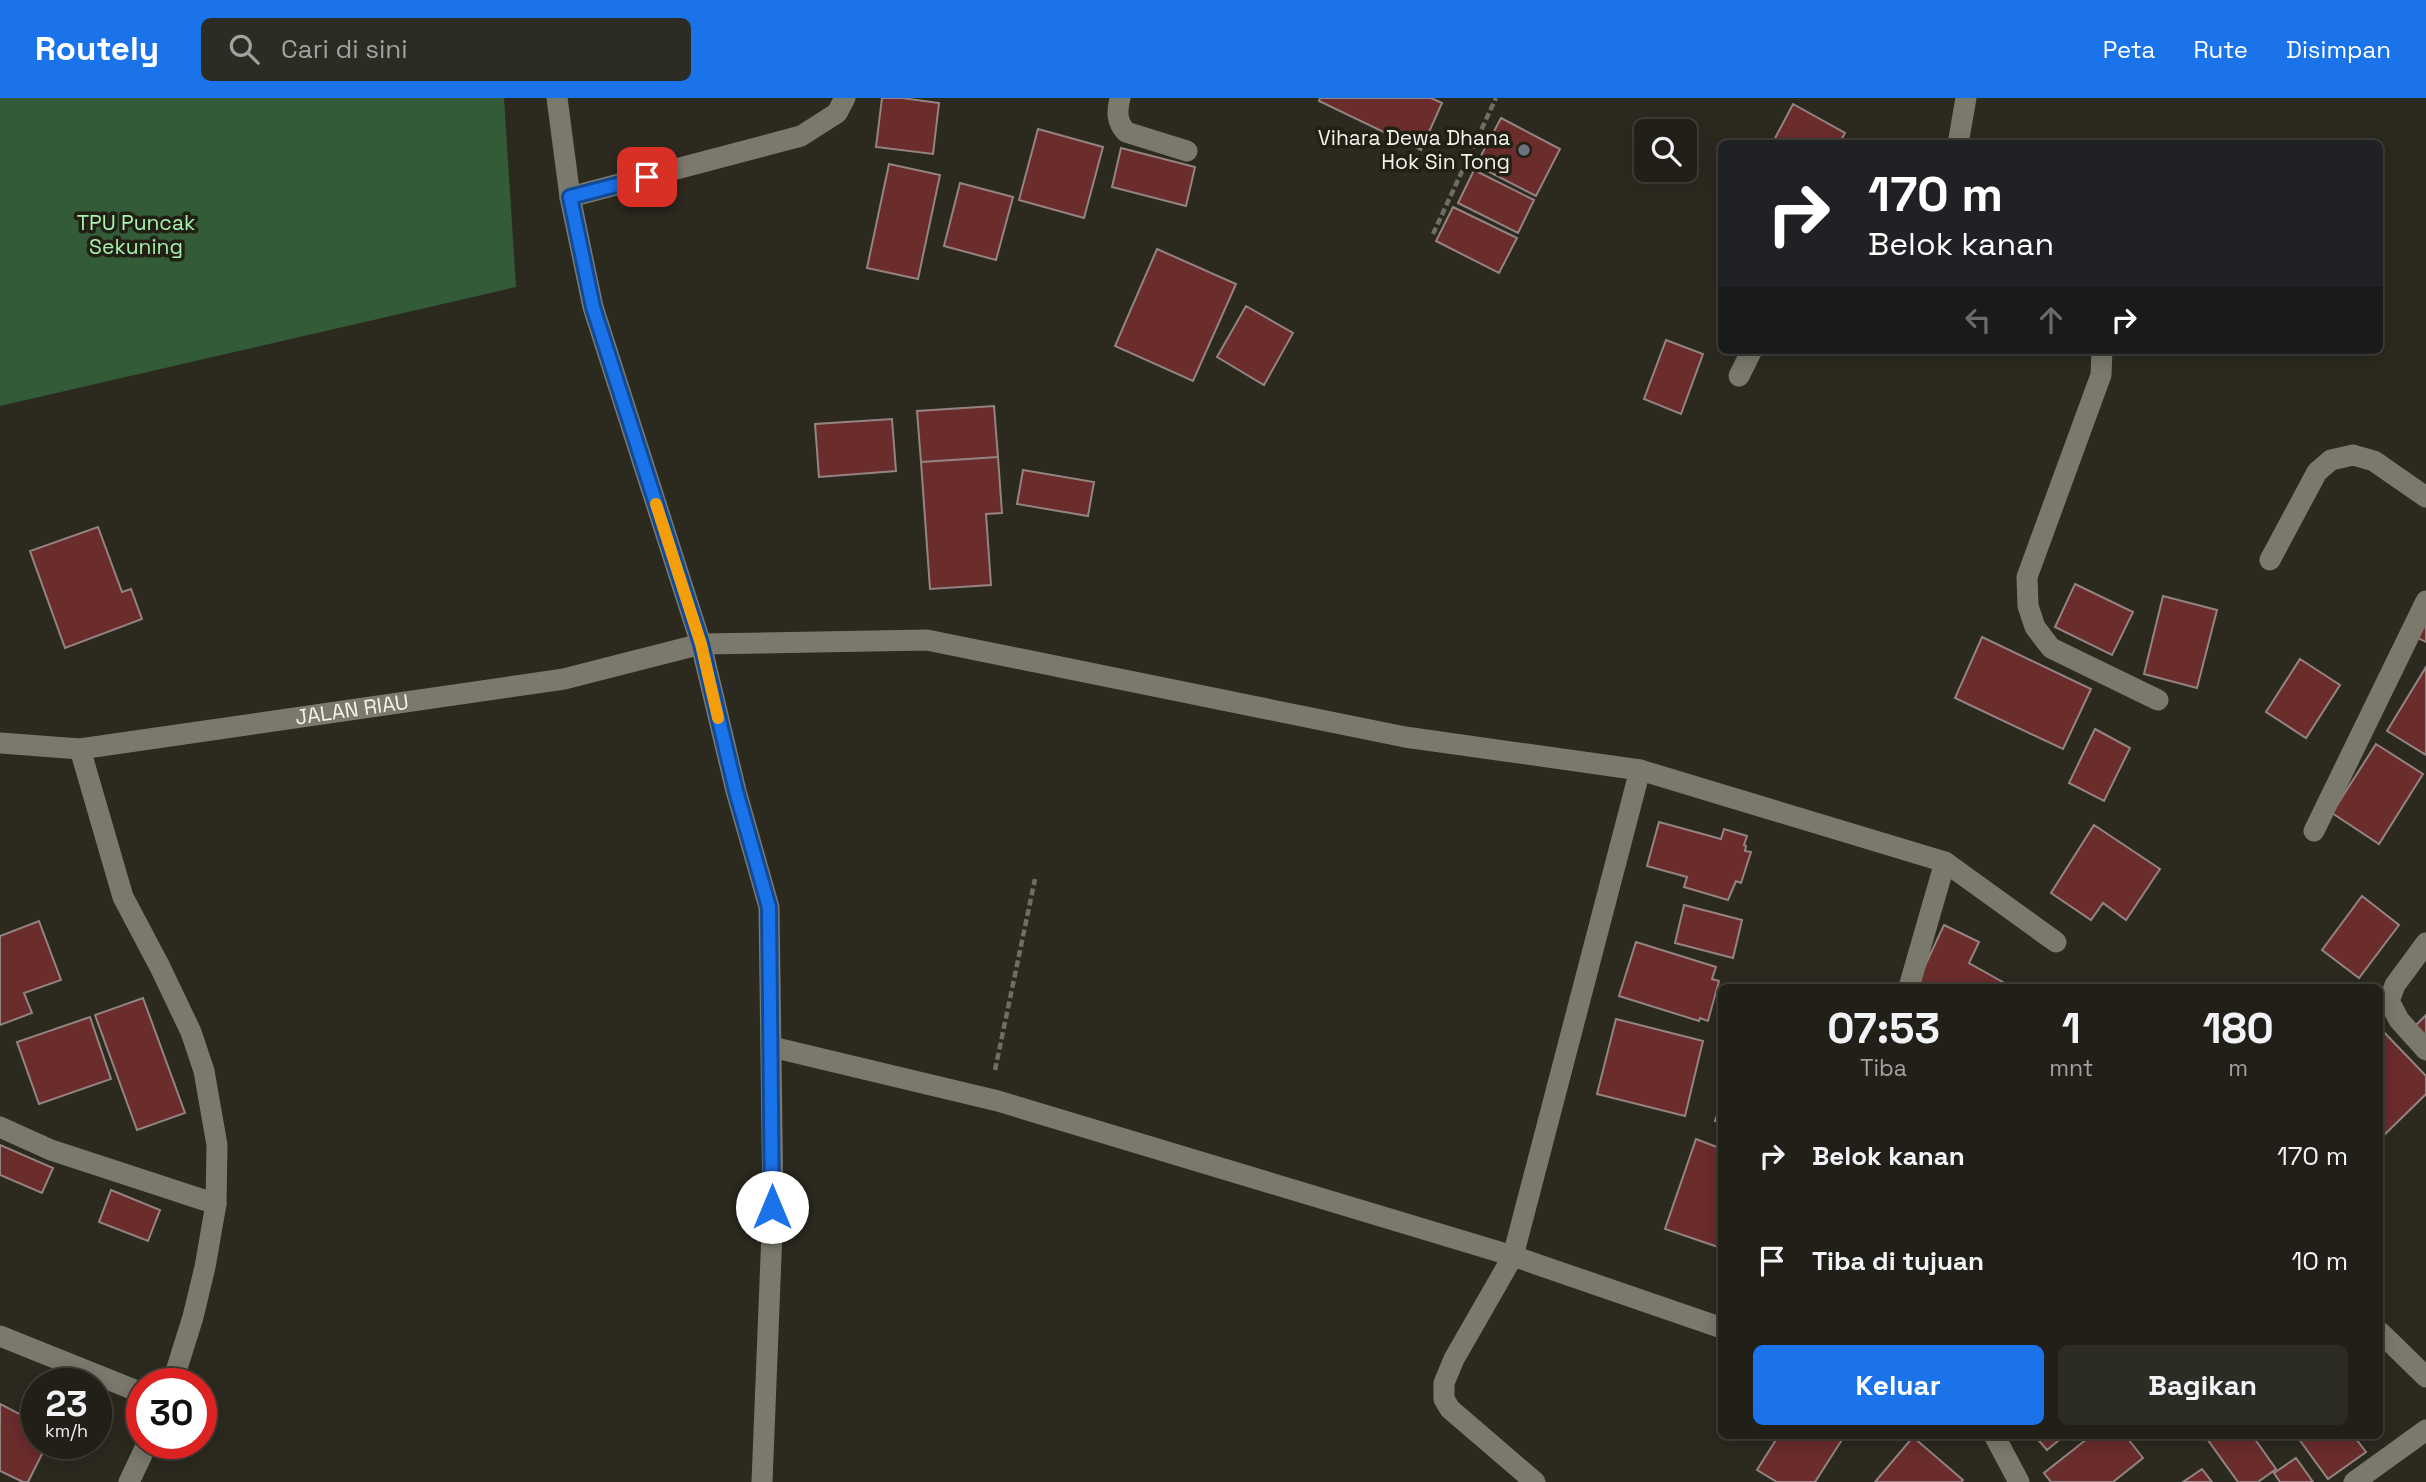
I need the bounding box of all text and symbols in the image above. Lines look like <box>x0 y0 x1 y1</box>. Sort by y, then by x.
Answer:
search box <box>201 18 691 81</box>
text: Routely <box>35 28 159 70</box>
icon: search <box>225 30 263 68</box>
text: Cari di sini <box>281 32 408 66</box>
text: Peta <box>2103 34 2155 65</box>
text: Rute <box>2193 34 2248 65</box>
text: Disimpan <box>2286 34 2391 65</box>
map controls <box>1634 119 1697 182</box>
button: search <box>1634 119 1697 182</box>
place label: Vihara Dewa Dhana Hok Sin Tong <box>1318 124 1510 175</box>
marker: Vihara Dewa Dhana Hok Sin Tong <box>1516 142 1532 158</box>
pin <box>617 147 677 207</box>
icon: arrive <box>628 158 666 196</box>
text: 170 m <box>1868 163 2003 225</box>
icon: right <box>1753 168 1844 259</box>
park label: TPU Puncak Sekuning <box>77 209 195 260</box>
text: Belok kanan <box>1868 224 2054 264</box>
icon: left <box>1959 301 1997 339</box>
icon: ahead <box>2032 301 2070 339</box>
icon: right <box>2105 301 2143 339</box>
street label: JALAN RIAU <box>293 688 410 731</box>
text: 07:53 <box>1827 1002 1940 1055</box>
text: 1 <box>2062 1002 2081 1055</box>
text: 180 <box>2202 1002 2274 1055</box>
text: Tiba <box>1860 1053 1907 1083</box>
text: mnt <box>2049 1053 2093 1083</box>
text: m <box>2228 1053 2248 1083</box>
icon: right <box>1753 1137 1791 1175</box>
text: Belok kanan <box>1812 1139 1965 1173</box>
text: 170 m <box>2277 1139 2348 1173</box>
position arrow <box>735 1170 809 1244</box>
icon: arrive <box>1753 1242 1791 1280</box>
text: Tiba di tujuan <box>1812 1244 1984 1278</box>
text: 10 m <box>2291 1244 2348 1278</box>
button: Keluar <box>1753 1345 2044 1425</box>
button: Bagikan <box>2058 1345 2348 1425</box>
speed limit sign: 30 <box>126 1368 217 1459</box>
text: 23 <box>45 1382 88 1426</box>
text: km/h <box>45 1419 88 1442</box>

